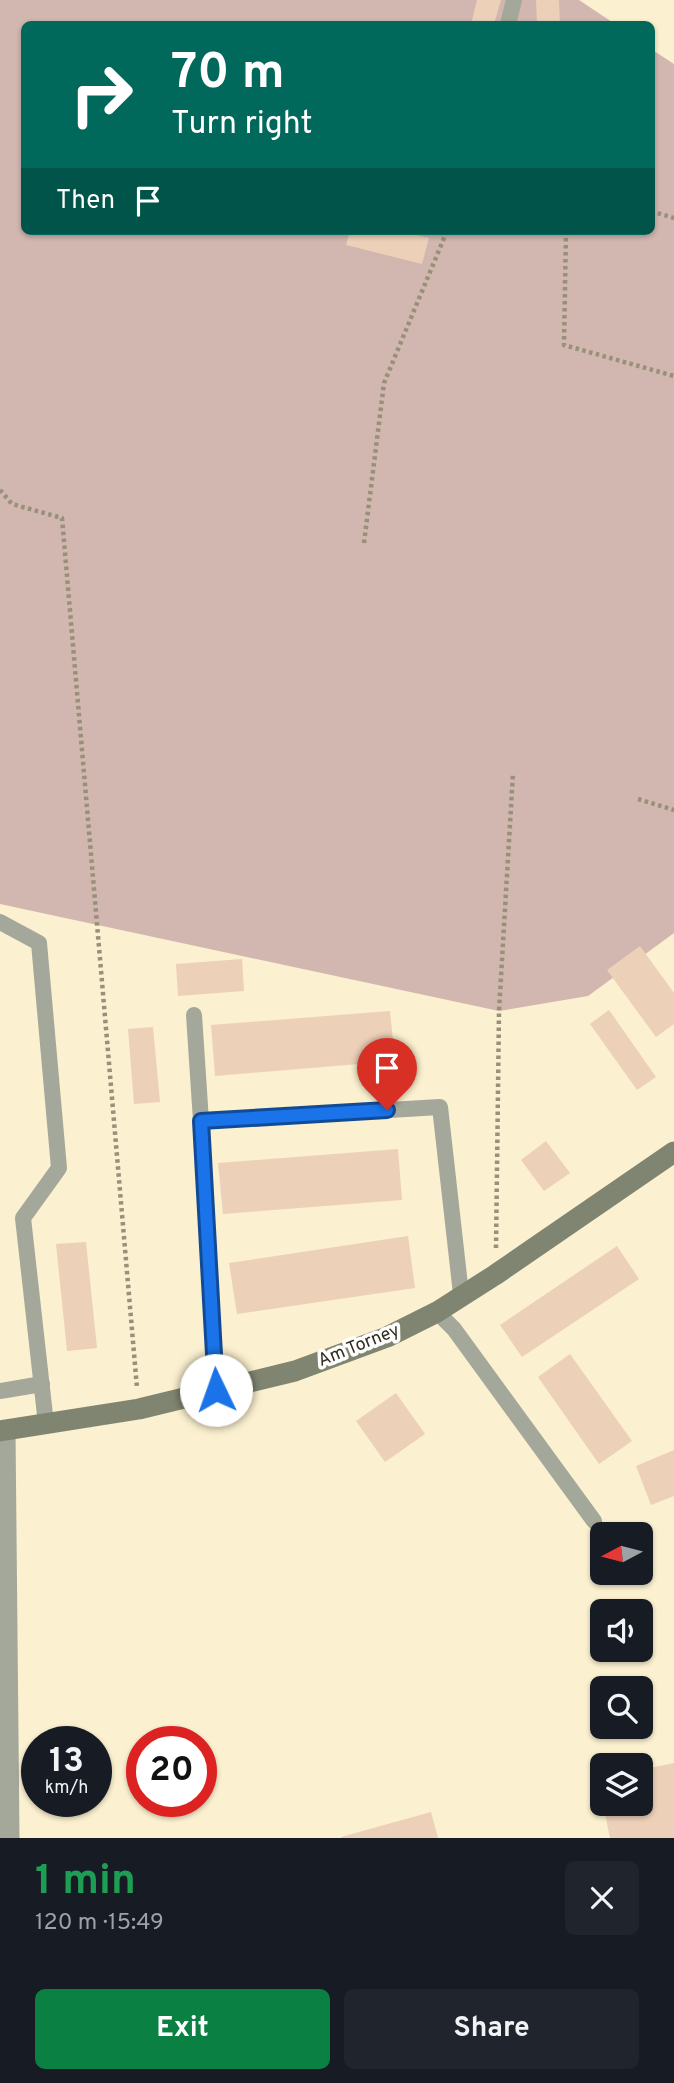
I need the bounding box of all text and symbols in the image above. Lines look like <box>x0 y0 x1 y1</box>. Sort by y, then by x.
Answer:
text: 70 m <box>171 44 285 106</box>
icon: right <box>56 49 147 140</box>
text: Turn right <box>171 105 313 145</box>
icon: arrive <box>129 182 167 220</box>
text: Then <box>56 185 115 218</box>
pin <box>357 1038 417 1110</box>
icon: arrive <box>368 1049 406 1087</box>
street label: Am Torney <box>315 1319 403 1373</box>
position arrow <box>179 1353 253 1427</box>
north arrow <box>590 1522 653 1586</box>
map controls <box>590 1522 653 1816</box>
button: sound <box>590 1599 653 1662</box>
button: search <box>590 1676 653 1739</box>
speed limit sign: 20 <box>126 1726 217 1817</box>
text: 13 <box>49 1740 84 1784</box>
button: layers <box>590 1753 653 1816</box>
text: km/h <box>45 1777 88 1800</box>
text: 1 min <box>35 1856 136 1909</box>
button: close <box>565 1861 639 1935</box>
text: 120 m · 15:49 <box>35 1909 164 1938</box>
button: Exit <box>35 1989 330 2069</box>
button: Share <box>344 1989 639 2069</box>

